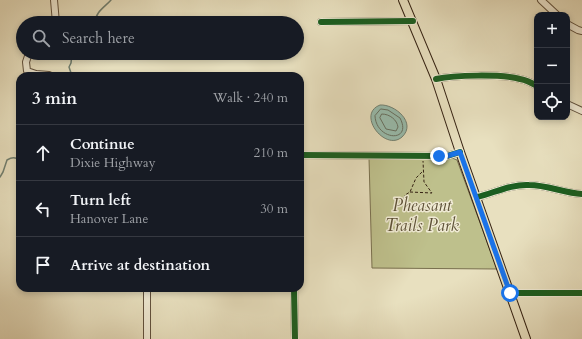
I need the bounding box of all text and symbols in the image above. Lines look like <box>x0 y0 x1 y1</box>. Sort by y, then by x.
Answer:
map controls <box>534 12 570 120</box>
button: + <box>534 12 570 48</box>
search box <box>16 16 304 60</box>
icon: search <box>30 27 52 49</box>
text: Search here <box>62 28 135 48</box>
button: − <box>534 48 570 84</box>
button: locate <box>534 84 570 120</box>
text: 3 min <box>32 87 77 110</box>
text: Walk · 240 m <box>213 89 288 107</box>
text: Continue <box>70 134 135 154</box>
icon: ahead <box>32 142 54 164</box>
text: 210 m <box>254 144 288 162</box>
route end <box>430 147 448 165</box>
text: Dixie Highway <box>70 154 156 172</box>
text: Turn left <box>70 190 131 210</box>
park label: Pheasant Trails Park <box>385 194 460 237</box>
icon: left <box>32 198 54 220</box>
text: 30 m <box>260 200 288 218</box>
text: Hanover Lane <box>70 210 148 228</box>
icon: arrive <box>32 254 54 276</box>
text: Arrive at destination <box>70 255 210 275</box>
route start <box>501 284 519 302</box>

